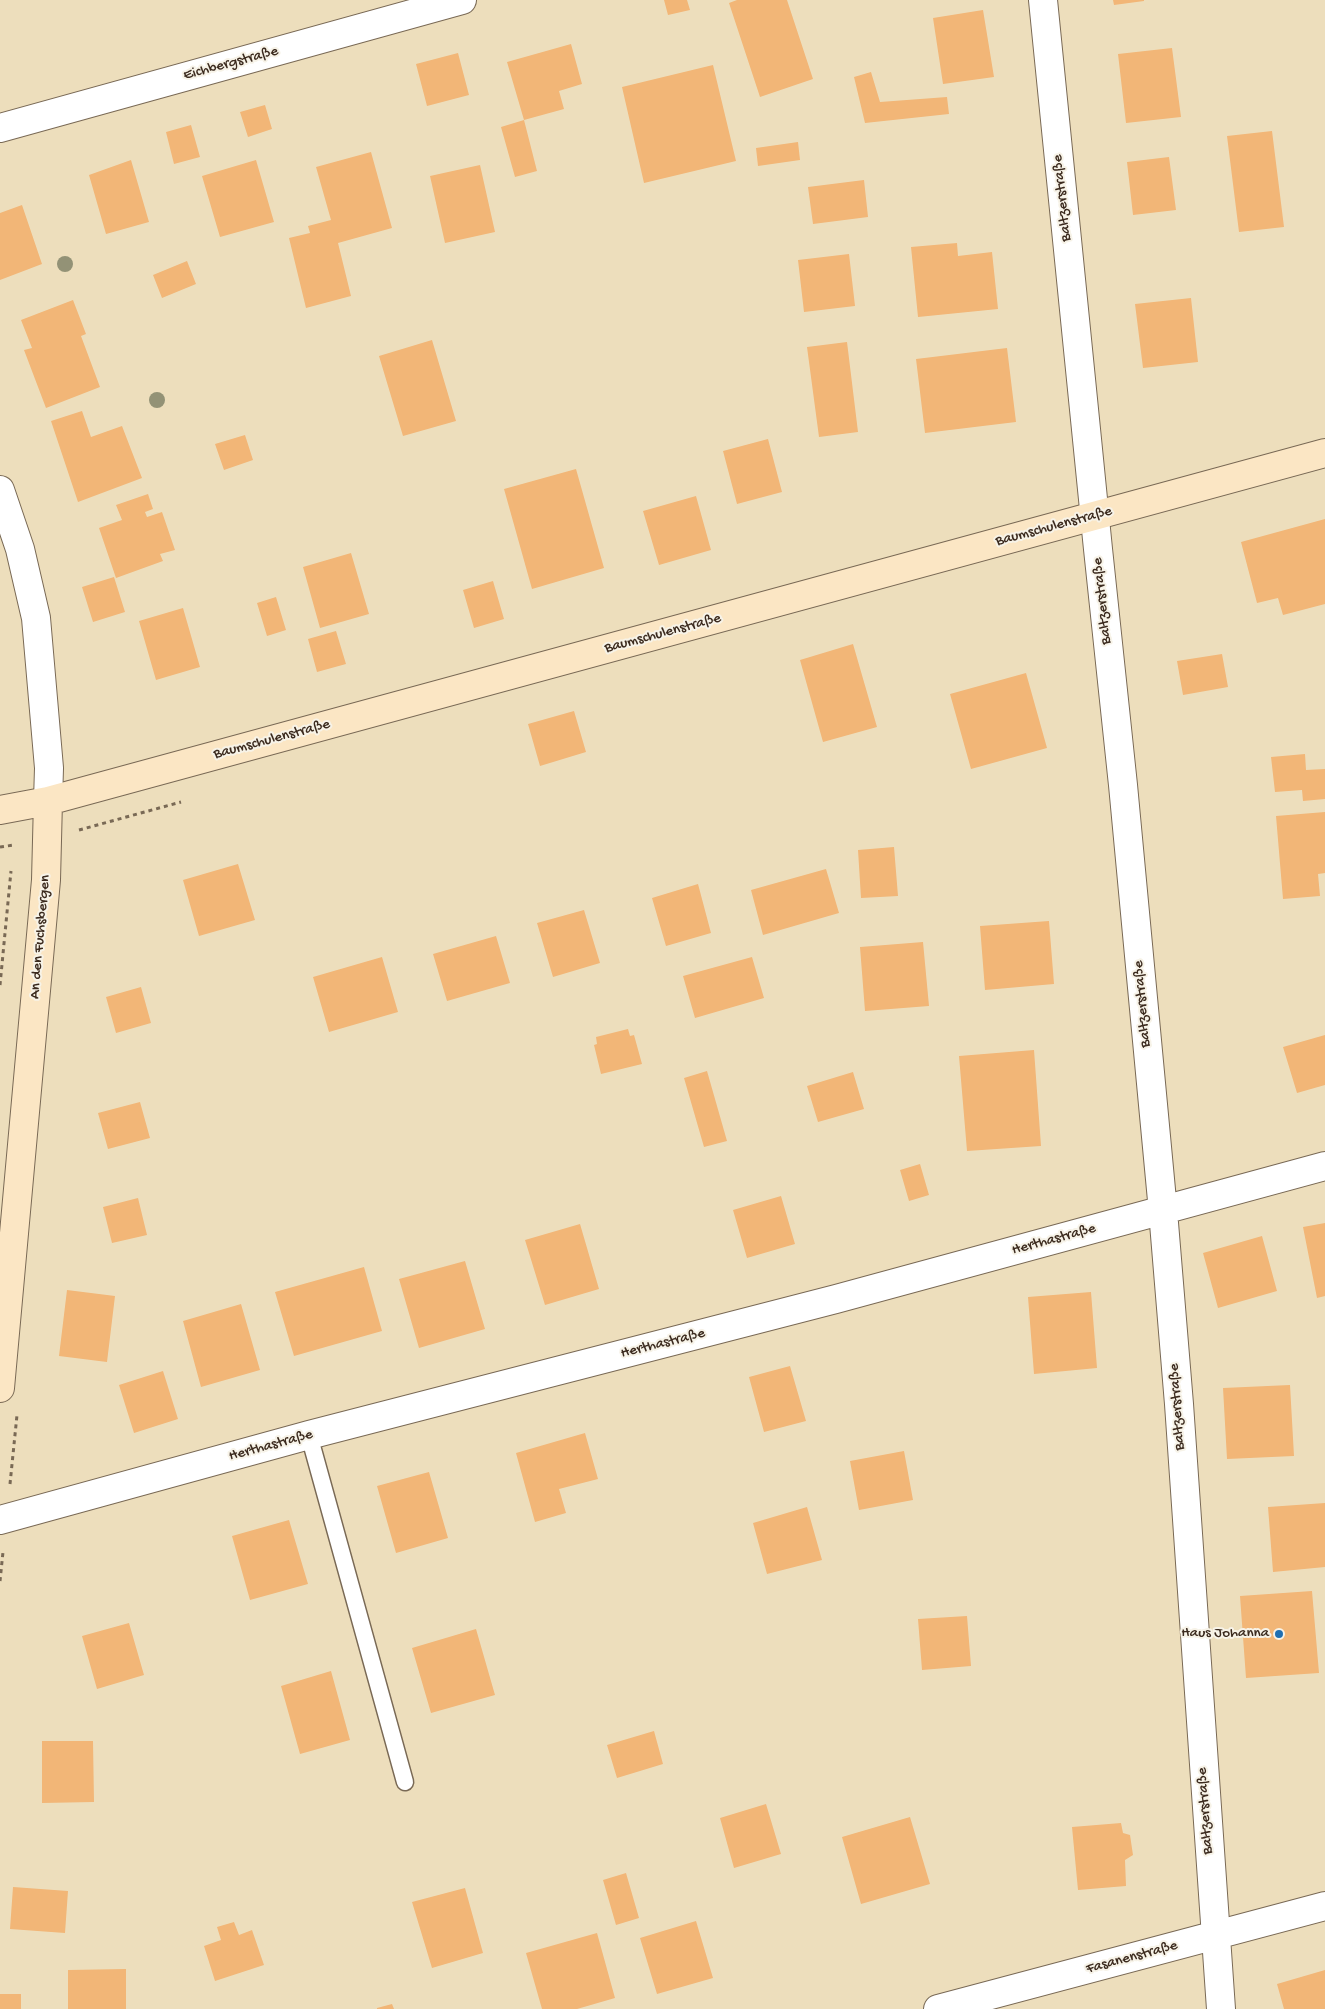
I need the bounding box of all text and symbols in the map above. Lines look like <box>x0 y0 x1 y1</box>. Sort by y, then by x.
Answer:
street label: Eichbergstraße <box>182 43 280 85</box>
street label: Baltzerstraße <box>1049 154 1077 242</box>
street label: Baumschulenstraße <box>994 503 1114 551</box>
street label: Baltzerstraße <box>1089 557 1117 645</box>
street label: Baumschulenstraße <box>603 610 723 658</box>
street label: Baumschulenstraße <box>212 716 332 764</box>
street label: An den Fuchsbergen <box>27 874 55 1000</box>
street label: Baltzerstraße <box>1130 960 1156 1048</box>
street label: Herthastraße <box>1010 1220 1098 1260</box>
street label: Herthastraße <box>619 1325 707 1363</box>
street label: Baltzerstraße <box>1166 1363 1190 1451</box>
street label: Herthastraße <box>227 1426 315 1466</box>
place label: Haus Johanna <box>1181 1625 1269 1643</box>
marker: Haus Johanna <box>1273 1628 1285 1640</box>
street label: Baltzerstraße <box>1194 1767 1218 1855</box>
street label: Fasanenstraße <box>1084 1937 1180 1979</box>

